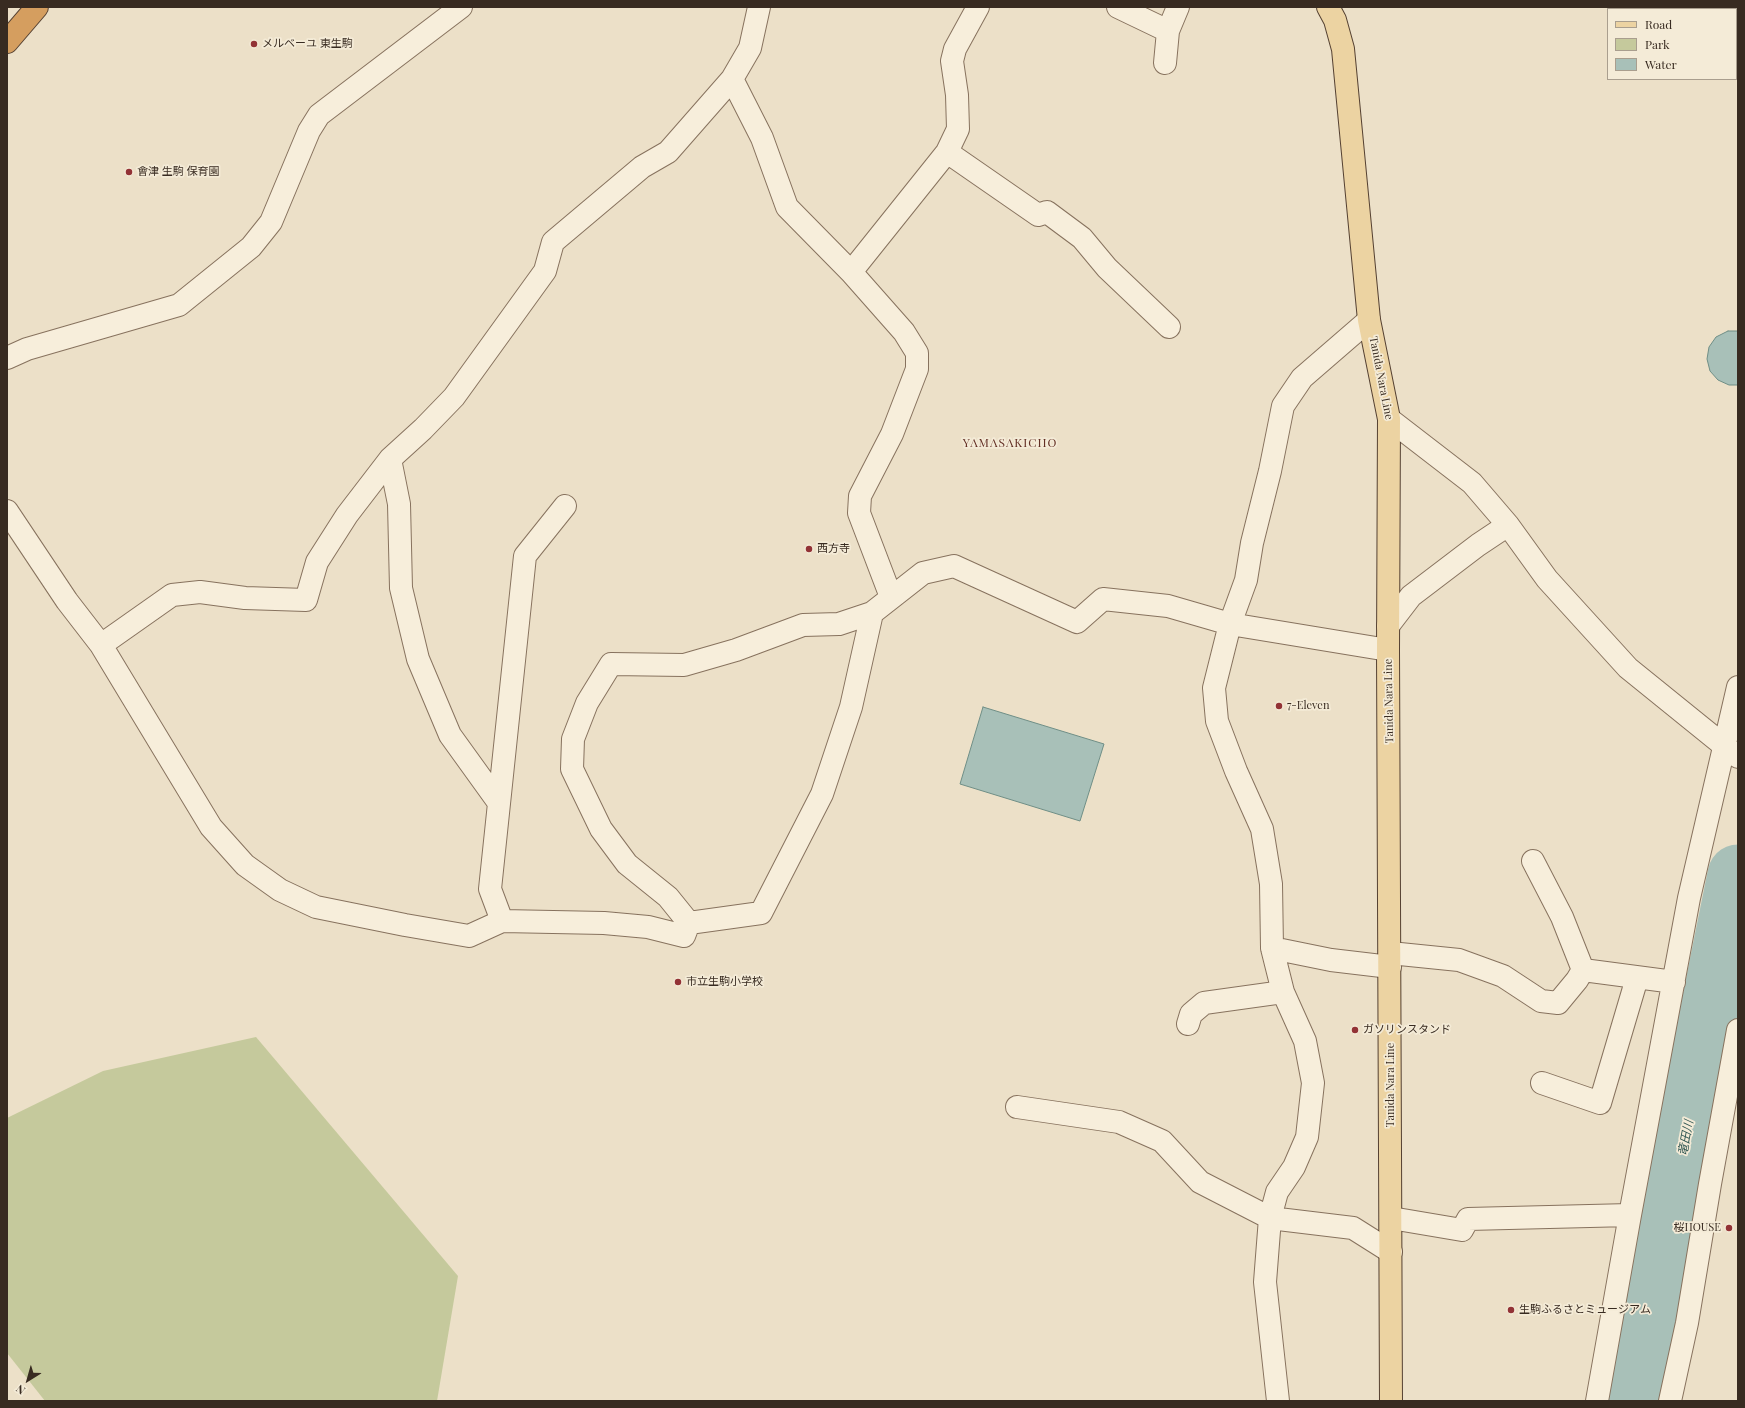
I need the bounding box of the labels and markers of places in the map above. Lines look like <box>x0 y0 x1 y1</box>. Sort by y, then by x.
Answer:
place label: メルベーユ 東生駒 <box>262 37 353 51</box>
marker: メルベーユ 東生駒 <box>249 39 259 49</box>
place label: 會津 生駒 保育園 <box>137 165 219 179</box>
marker: 會津 生駒 保育園 <box>124 167 134 177</box>
place label: 西方寺 <box>817 542 850 556</box>
marker: 西方寺 <box>804 544 814 554</box>
place label: 7-Eleven <box>1287 699 1329 713</box>
marker: 7-Eleven <box>1274 701 1284 711</box>
place label: 市立生駒小学校 <box>686 975 763 989</box>
marker: 市立生駒小学校 <box>673 977 683 987</box>
place label: ガソリンスタンド <box>1363 1023 1451 1037</box>
marker: ガソリンスタンド <box>1350 1025 1360 1035</box>
place label: 桜HOUSE <box>1674 1221 1721 1235</box>
marker: 桜HOUSE <box>1724 1223 1734 1233</box>
place label: 生駒ふるさとミュージアム <box>1519 1303 1651 1317</box>
marker: 生駒ふるさとミュージアム <box>1506 1305 1516 1315</box>

